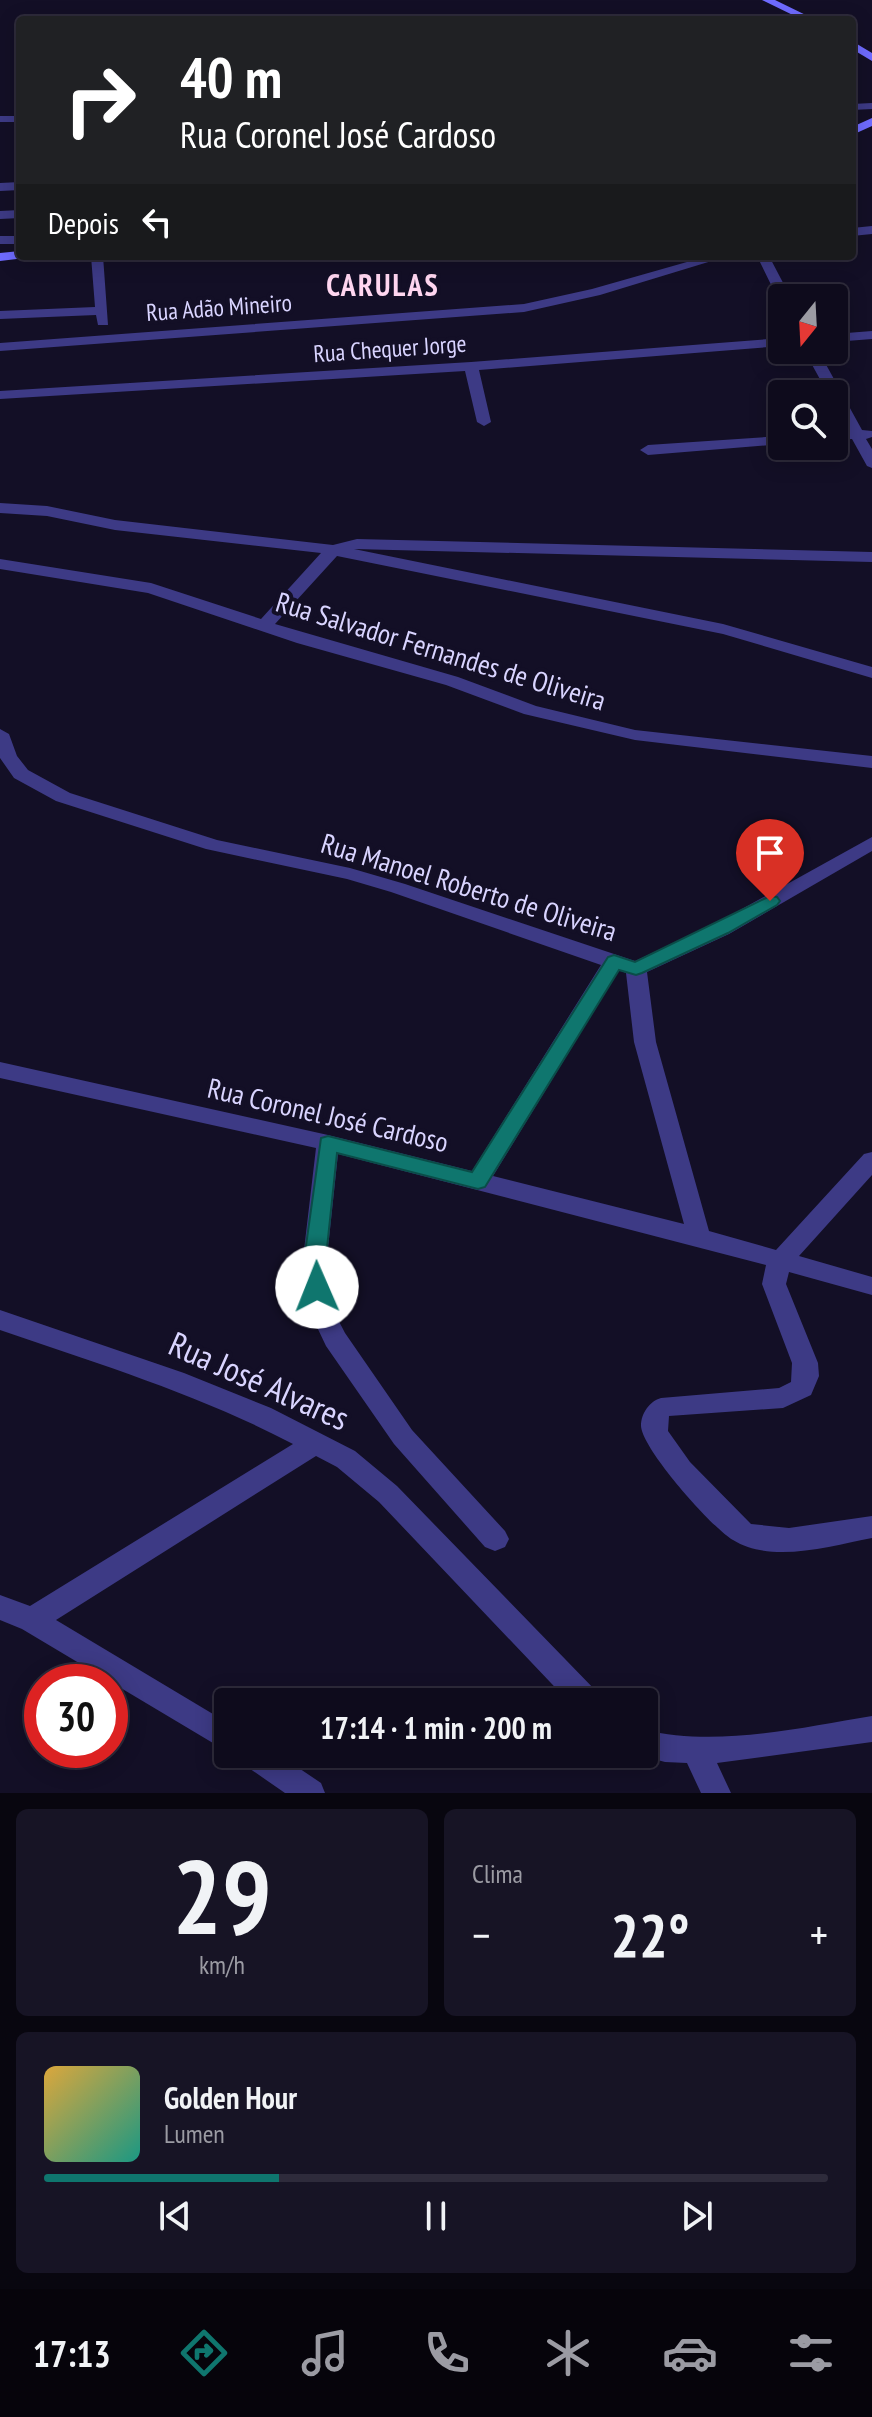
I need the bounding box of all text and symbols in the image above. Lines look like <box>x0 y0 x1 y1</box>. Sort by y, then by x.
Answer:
text: 40 m <box>180 41 282 113</box>
icon: right <box>48 48 152 152</box>
text: Rua Coronel José Cardoso <box>180 111 496 158</box>
icon: left <box>135 200 179 244</box>
text: Depois <box>48 203 119 242</box>
district label: CARULAS <box>326 265 440 304</box>
north arrow <box>768 284 848 364</box>
map controls <box>768 284 848 460</box>
street label: Rua Adão Mineiro <box>145 287 293 328</box>
street label: Rua Chequer Jorge <box>312 328 467 369</box>
button: search <box>768 380 848 460</box>
street label: Rua Salvador Fernandes de Oliveira <box>272 583 611 718</box>
pin <box>736 819 804 901</box>
street label: Rua Manoel Roberto de Oliveira <box>317 824 621 949</box>
icon: arrive <box>748 831 792 875</box>
street label: Rua Coronel José Cardoso <box>204 1069 452 1160</box>
position arrow <box>275 1245 359 1329</box>
street label: Rua José Alvares <box>163 1321 356 1439</box>
speed limit sign: 30 <box>24 1664 128 1768</box>
text: 17:14 · 1 min · 200 m <box>320 1708 552 1747</box>
text: 29 <box>172 1828 272 1963</box>
text: Clima <box>472 1857 523 1890</box>
text: 22° <box>610 1896 690 1974</box>
text: − <box>472 1906 490 1963</box>
text: + <box>810 1906 828 1963</box>
text: km/h <box>199 1948 245 1981</box>
text: Golden Hour <box>164 2078 297 2117</box>
text: Lumen <box>164 2117 225 2150</box>
icon: previous <box>153 2194 197 2238</box>
icon: pause <box>414 2194 458 2238</box>
icon: next <box>675 2194 719 2238</box>
icon: directions <box>176 2325 232 2381</box>
icon: music <box>297 2325 353 2381</box>
icon: phone <box>419 2325 475 2381</box>
icon: climate <box>540 2325 596 2381</box>
icon: car <box>662 2325 718 2381</box>
icon: filters <box>783 2325 839 2381</box>
text: 17:13 <box>33 2330 111 2377</box>

